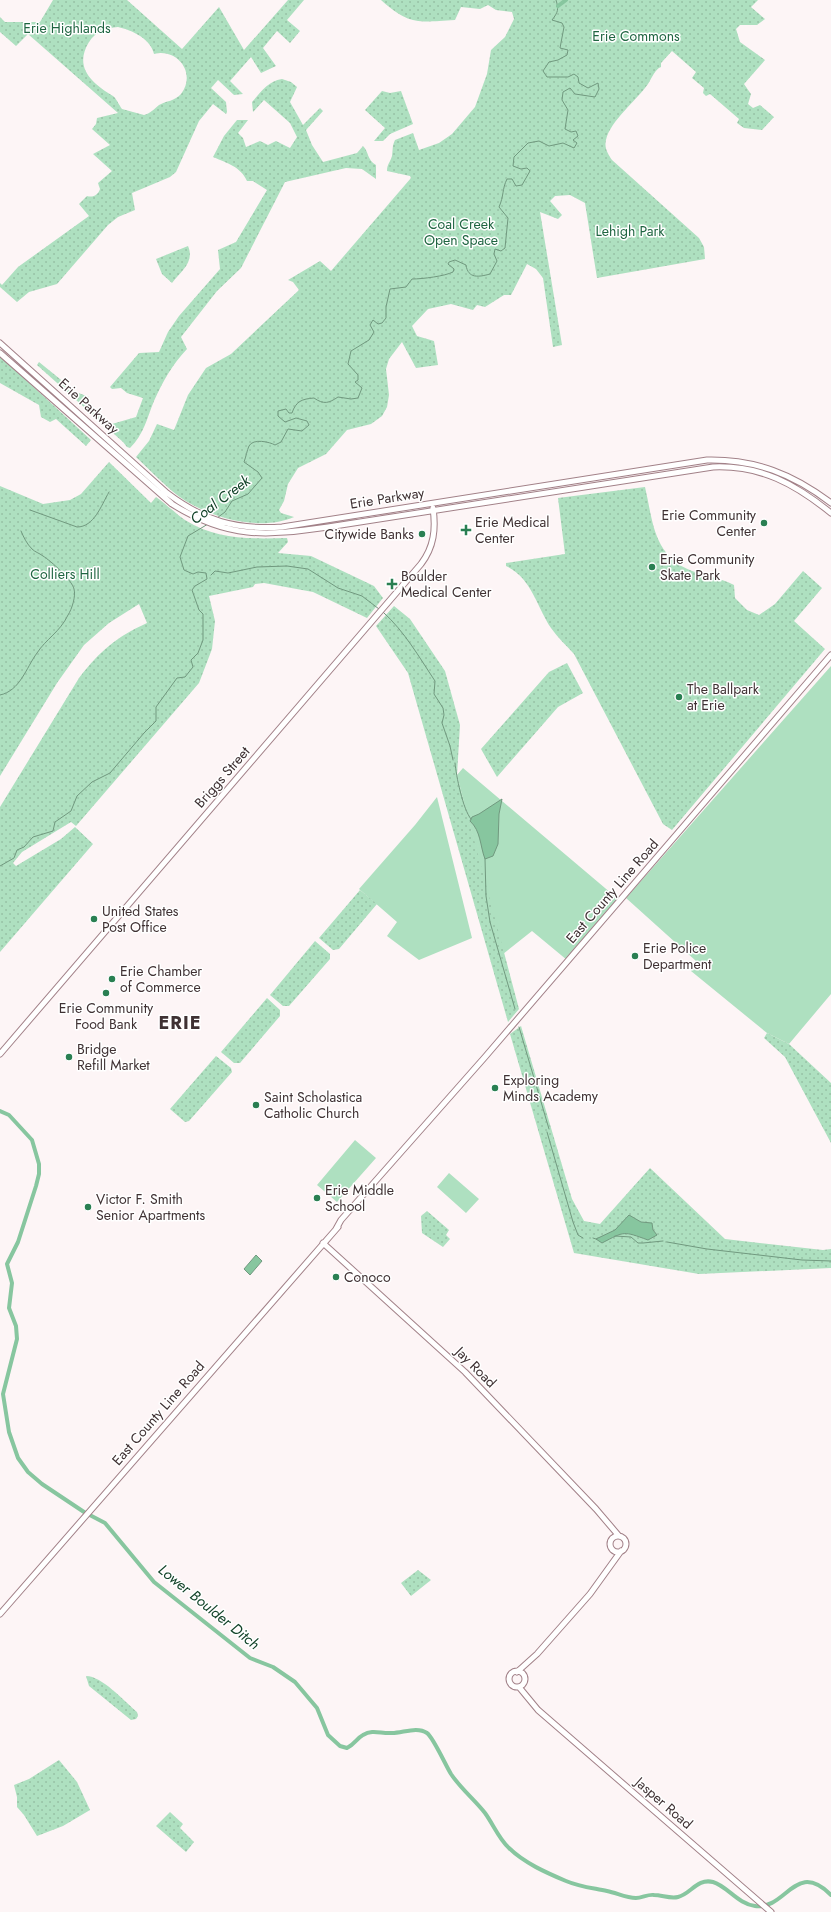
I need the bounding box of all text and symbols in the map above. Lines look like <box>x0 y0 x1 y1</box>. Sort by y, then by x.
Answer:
park label: Erie Highlands <box>23 18 111 38</box>
park label: Erie Commons <box>592 26 680 46</box>
park label: Coal Creek Open Space <box>424 214 498 250</box>
park label: Lehigh Park <box>596 221 665 241</box>
street label: Erie Parkway <box>54 373 124 439</box>
water label: Coal Creek <box>185 470 255 530</box>
street label: Erie Parkway <box>348 482 426 514</box>
place label: Erie Community Center <box>662 505 757 541</box>
place label: Erie Medical Center <box>475 512 549 548</box>
marker: Erie Community Center <box>759 518 769 528</box>
place label: Citywide Banks <box>325 524 414 544</box>
marker: Erie Medical Center <box>460 524 472 536</box>
marker: Citywide Banks <box>417 529 427 539</box>
place label: Erie Community Skate Park <box>660 549 755 585</box>
marker: Erie Community Skate Park <box>647 562 657 572</box>
park label: Colliers Hill <box>30 564 100 584</box>
place label: Boulder Medical Center <box>401 566 492 602</box>
marker: Boulder Medical Center <box>386 578 398 590</box>
place label: The Ballpark at Erie <box>687 679 760 715</box>
marker: The Ballpark at Erie <box>674 692 684 702</box>
street label: Briggs Street <box>190 741 255 812</box>
street label: East County Line Road <box>561 835 663 947</box>
place label: United States Post Office <box>102 901 179 937</box>
marker: United States Post Office <box>89 914 99 924</box>
place label: Erie Police Department <box>643 938 712 974</box>
marker: Erie Police Department <box>630 951 640 961</box>
place label: Erie Chamber of Commerce <box>120 961 202 997</box>
marker: Erie Chamber of Commerce <box>107 974 117 984</box>
marker: Erie Community Food Bank <box>101 988 111 998</box>
place label: Erie Community Food Bank <box>59 998 154 1034</box>
district label: ERIE <box>158 1010 202 1036</box>
place label: Bridge Refill Market <box>77 1039 150 1075</box>
marker: Bridge Refill Market <box>64 1052 74 1062</box>
place label: Exploring Minds Academy <box>503 1070 599 1106</box>
marker: Exploring Minds Academy <box>490 1083 500 1093</box>
place label: Saint Scholastica Catholic Church <box>264 1087 362 1123</box>
marker: Saint Scholastica Catholic Church <box>251 1100 261 1110</box>
place label: Erie Middle School <box>325 1180 394 1216</box>
place label: Victor F. Smith Senior Apartments <box>96 1189 205 1225</box>
marker: Erie Middle School <box>312 1193 322 1203</box>
marker: Victor F. Smith Senior Apartments <box>83 1202 93 1212</box>
place label: Conoco <box>344 1267 391 1287</box>
marker: Conoco <box>331 1272 341 1282</box>
street label: Jay Road <box>450 1341 501 1392</box>
street label: East County Line Road <box>107 1357 209 1469</box>
water label: Lower Boulder Ditch <box>153 1559 265 1655</box>
street label: Jasper Road <box>629 1771 697 1834</box>

